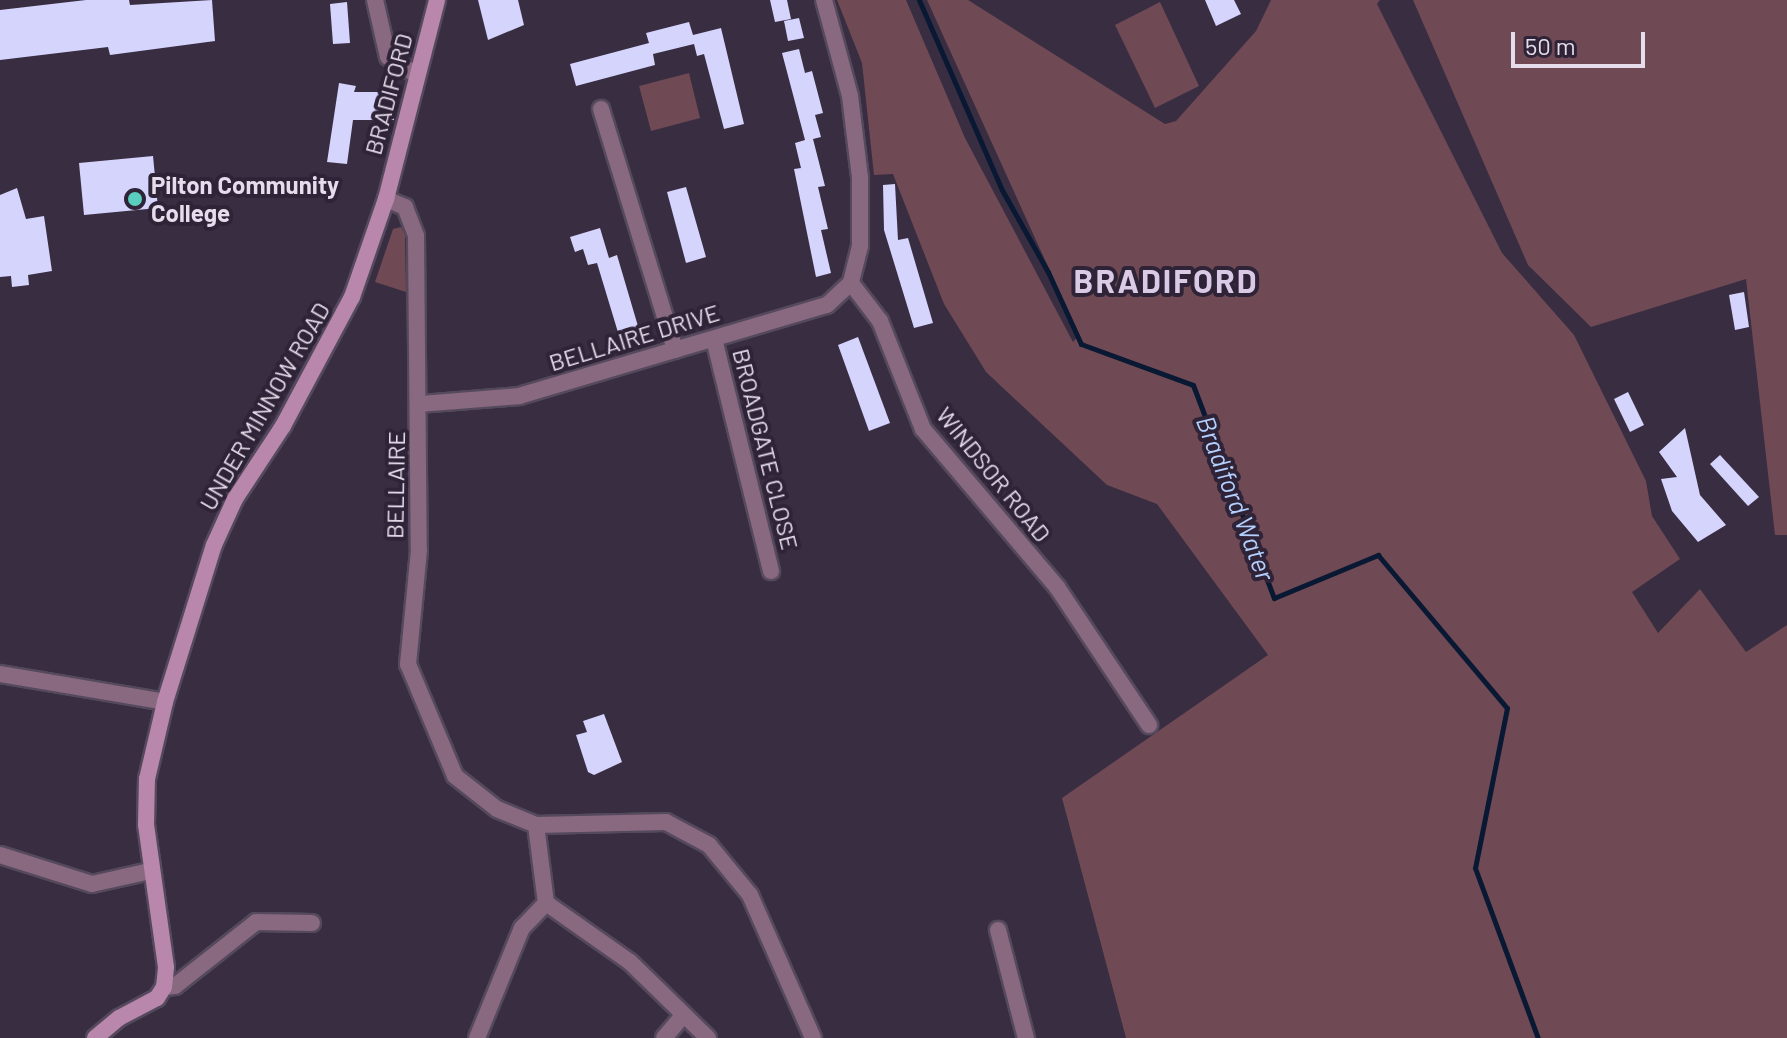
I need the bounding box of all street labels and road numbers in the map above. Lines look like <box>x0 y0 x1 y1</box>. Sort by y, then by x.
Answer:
street label: BRADIFORD <box>358 30 418 158</box>
street label: UNDER MINNOW ROAD <box>193 297 335 515</box>
street label: BELLAIRE DRIVE <box>545 297 723 377</box>
street label: BROADGATE CLOSE <box>727 345 805 553</box>
street label: WINDSOR ROAD <box>931 401 1057 547</box>
street label: BELLAIRE <box>380 431 410 539</box>

